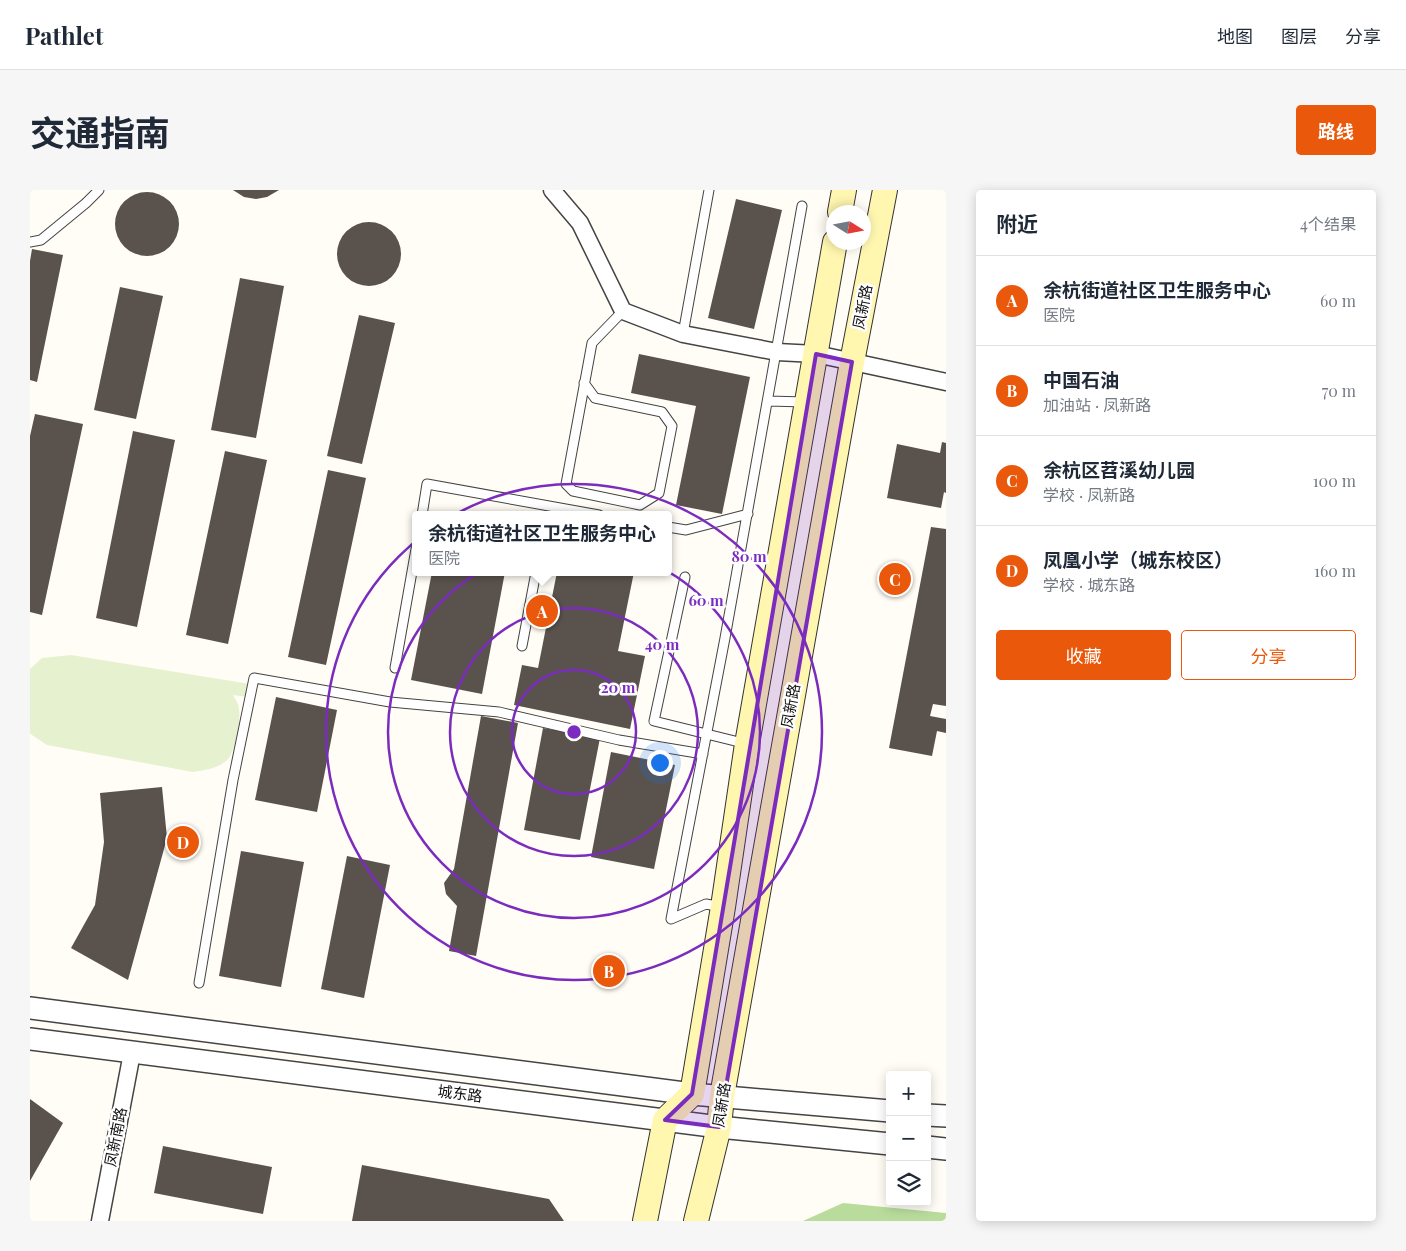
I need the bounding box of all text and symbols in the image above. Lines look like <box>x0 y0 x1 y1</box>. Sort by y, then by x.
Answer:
text: Pathlet <box>25 19 103 51</box>
text: 地图 <box>1217 24 1253 48</box>
text: 图层 <box>1281 24 1317 48</box>
text: 分享 <box>1345 24 1381 48</box>
button: 路线 <box>1296 105 1376 155</box>
text: 交通指南 <box>30 108 170 155</box>
north arrow <box>826 205 871 250</box>
text: 附近 <box>996 209 1038 237</box>
text: 4个结果 <box>1300 213 1356 234</box>
text: 余杭街道社区卫生服务中心 <box>1043 276 1271 302</box>
street label: 凤新路 <box>848 283 876 331</box>
text: A <box>1007 290 1017 311</box>
text: 60 m <box>1320 290 1356 311</box>
text: 医院 <box>1043 304 1075 325</box>
text: 中国石油 <box>1043 366 1119 392</box>
text: B <box>1007 380 1017 401</box>
text: 70 m <box>1322 380 1356 401</box>
text: 加油站 · 凤新路 <box>1043 394 1151 415</box>
text: 余杭区苕溪幼儿园 <box>1043 456 1195 482</box>
text: C <box>1006 470 1018 491</box>
text: 100 m <box>1313 470 1356 491</box>
text: 学校 · 凤新路 <box>1043 484 1135 505</box>
popup <box>412 511 672 576</box>
text: 余杭街道社区卫生服务中心 <box>428 519 656 545</box>
text: 80 m <box>731 546 767 566</box>
text: 凤凰小学（城东校区） <box>1043 546 1233 572</box>
text: 医院 <box>428 547 460 568</box>
pin: C <box>879 560 911 598</box>
text: D <box>1006 560 1018 581</box>
text: 160 m <box>1314 560 1356 581</box>
text: 学校 · 城东路 <box>1043 574 1135 595</box>
text: 60 m <box>688 590 724 610</box>
pin: A <box>526 592 558 630</box>
button: 收藏 <box>996 630 1171 680</box>
button: 分享 <box>1181 630 1356 680</box>
text: 40 m <box>645 634 680 654</box>
text: 20 m <box>601 677 636 697</box>
street label: 凤新路 <box>776 682 804 730</box>
centre of rings <box>565 723 583 741</box>
your location <box>647 750 673 776</box>
pin: D <box>167 823 199 861</box>
pin: B <box>593 952 625 990</box>
map controls <box>886 1071 931 1206</box>
button: + <box>886 1071 931 1116</box>
street label: 城东路 <box>437 1080 484 1106</box>
street label: 凤新路 <box>708 1081 734 1129</box>
street label: 凤新南路 <box>99 1105 131 1168</box>
button: − <box>886 1116 931 1161</box>
button: layers <box>886 1161 931 1206</box>

